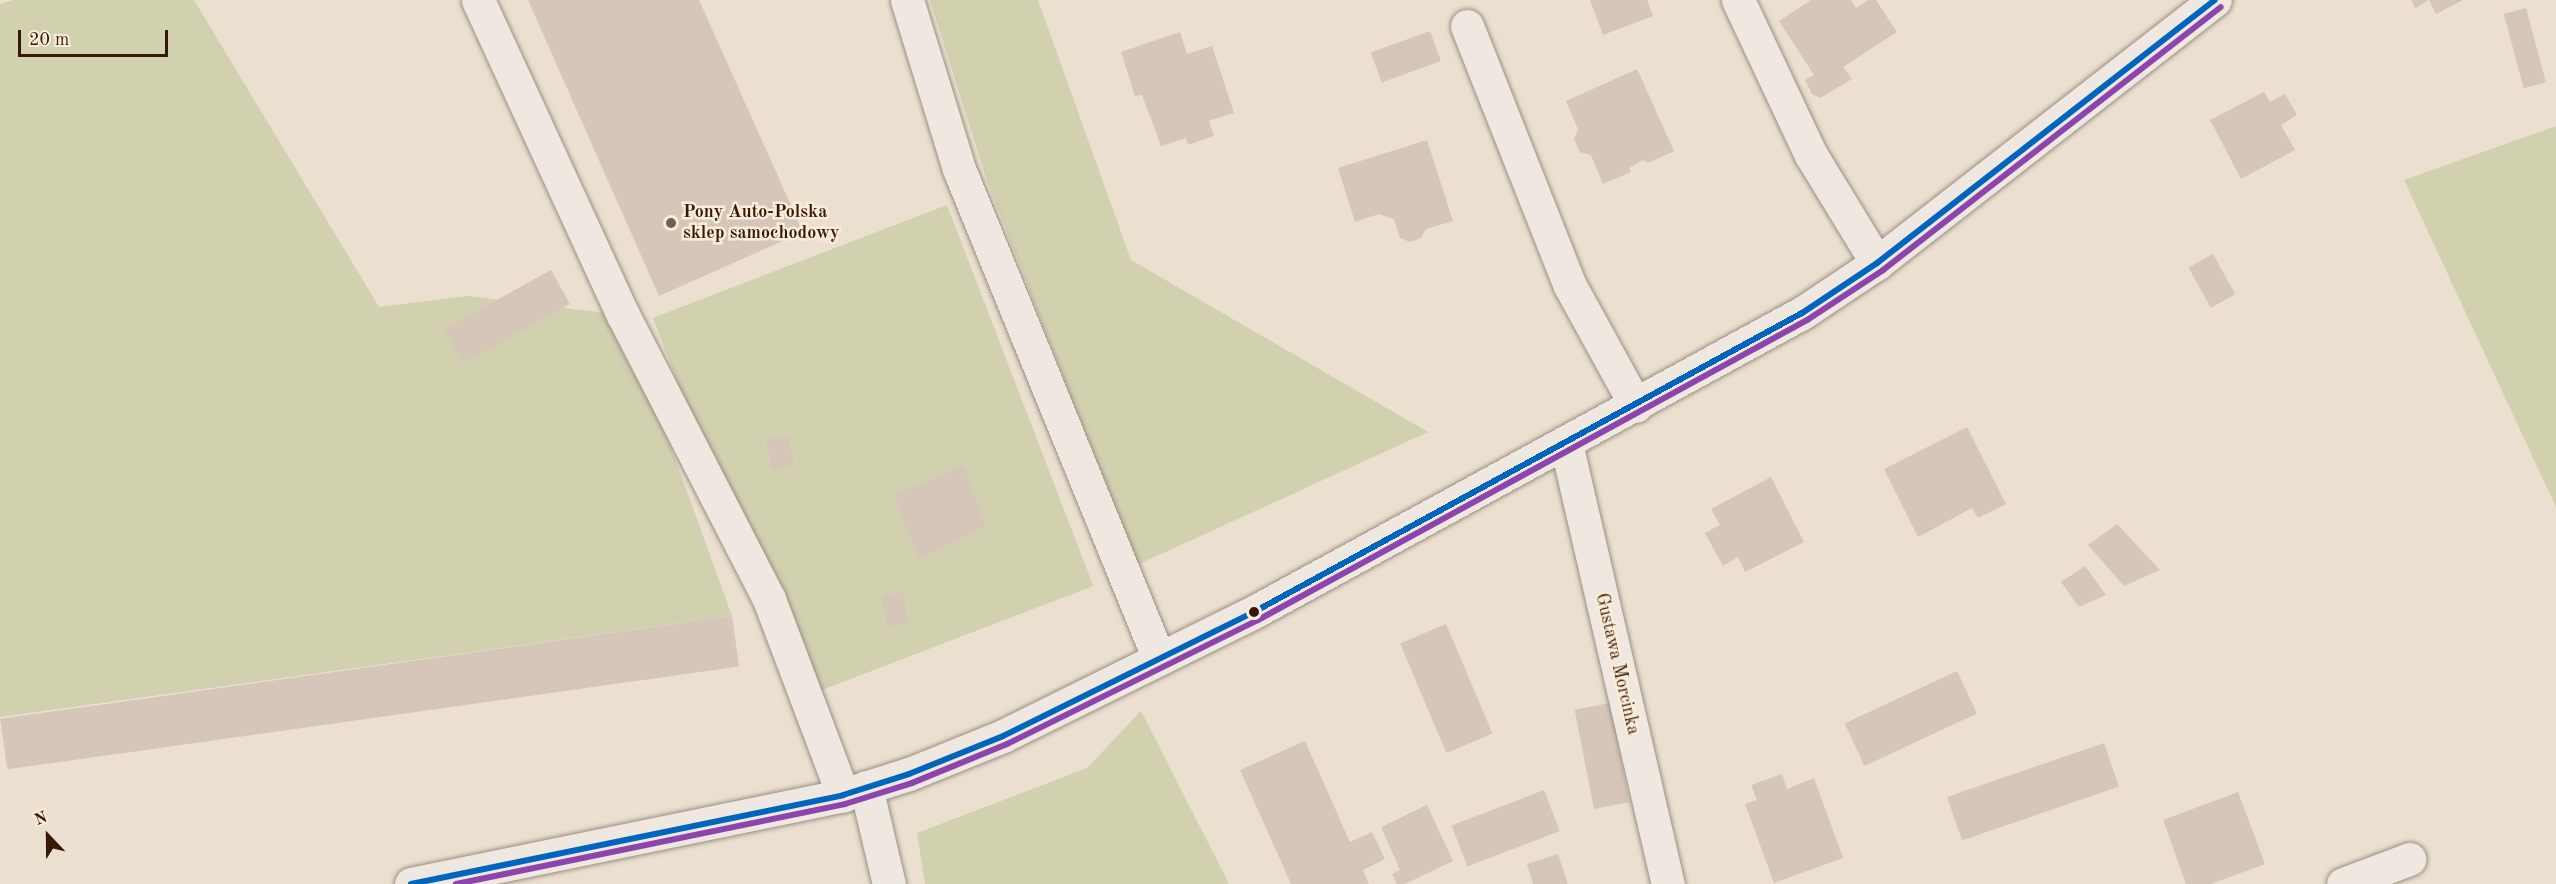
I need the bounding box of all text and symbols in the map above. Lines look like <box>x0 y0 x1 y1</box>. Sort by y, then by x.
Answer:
scale bar <box>21 18 171 56</box>
text: 20 m <box>29 31 69 49</box>
place label: Pony Auto-Polska sklep samochodowy <box>683 202 839 244</box>
marker: Pony Auto-Polska sklep samochodowy <box>664 216 678 230</box>
street label: Gustawa Morcinka <box>1590 591 1644 737</box>
unlabelled marker <box>1248 606 1260 618</box>
north arrow <box>18 806 78 866</box>
text: N <box>33 810 50 829</box>

